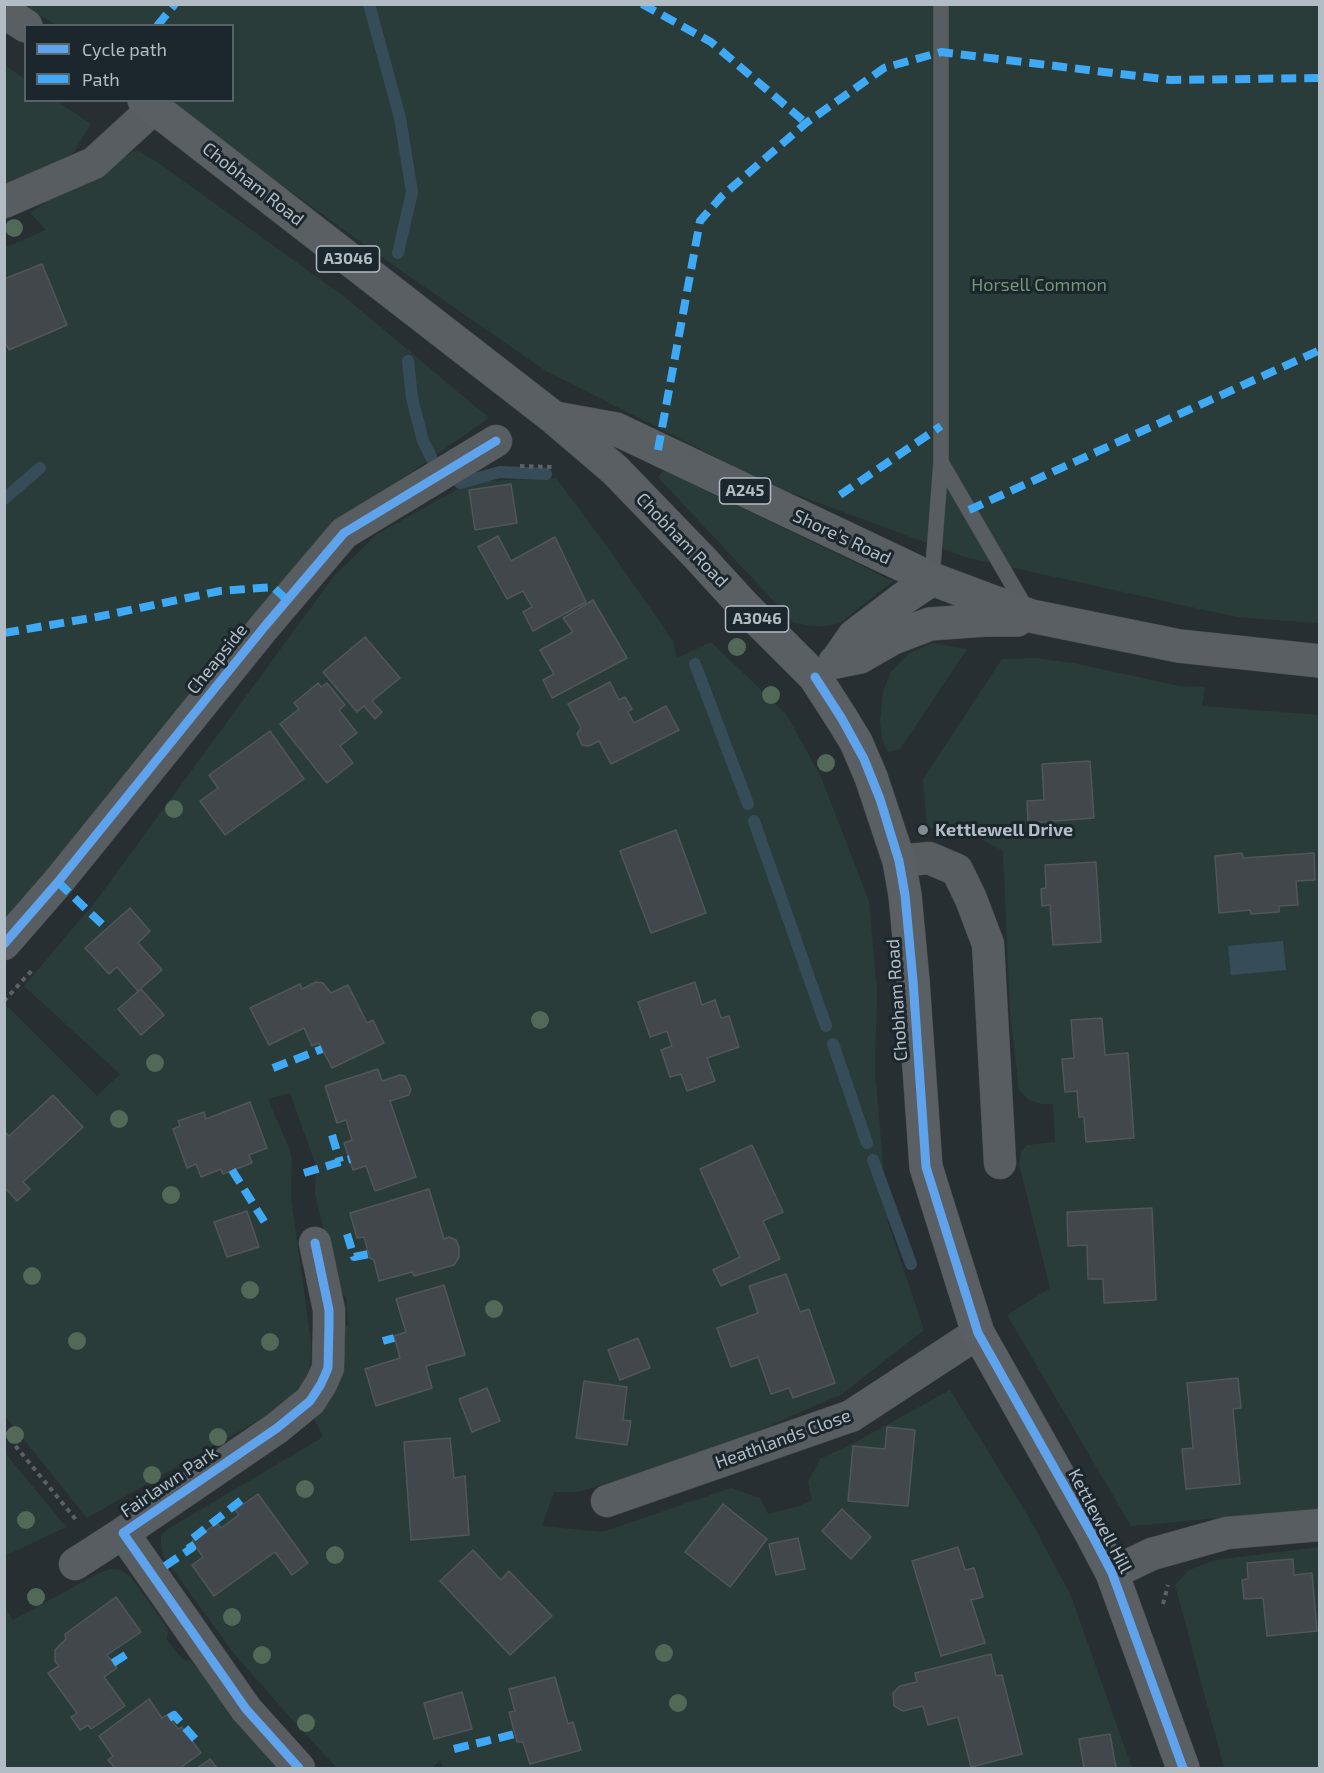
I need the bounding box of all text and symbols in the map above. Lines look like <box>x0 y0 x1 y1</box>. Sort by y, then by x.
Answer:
legend <box>24 24 234 102</box>
text: Cycle path <box>82 38 167 60</box>
text: Path <box>82 68 120 90</box>
street label: Chobham Road <box>198 138 308 230</box>
road number: A3046 <box>316 246 380 272</box>
park label: Horsell Common <box>971 274 1107 296</box>
road number: A245 <box>720 478 771 504</box>
street label: Chobham Road <box>632 488 732 592</box>
street label: Shore's Road <box>790 505 894 569</box>
road number: A3046 <box>726 606 789 632</box>
street label: Cheapside <box>182 619 252 699</box>
place label: Kettlewell Drive <box>935 819 1073 841</box>
marker: Kettlewell Drive <box>916 823 930 837</box>
street label: Chobham Road <box>882 938 912 1062</box>
street label: Heathlands Close <box>712 1404 854 1474</box>
street label: Fairlawn Park <box>116 1442 222 1522</box>
street label: Kettlewell Hill <box>1063 1465 1137 1577</box>

